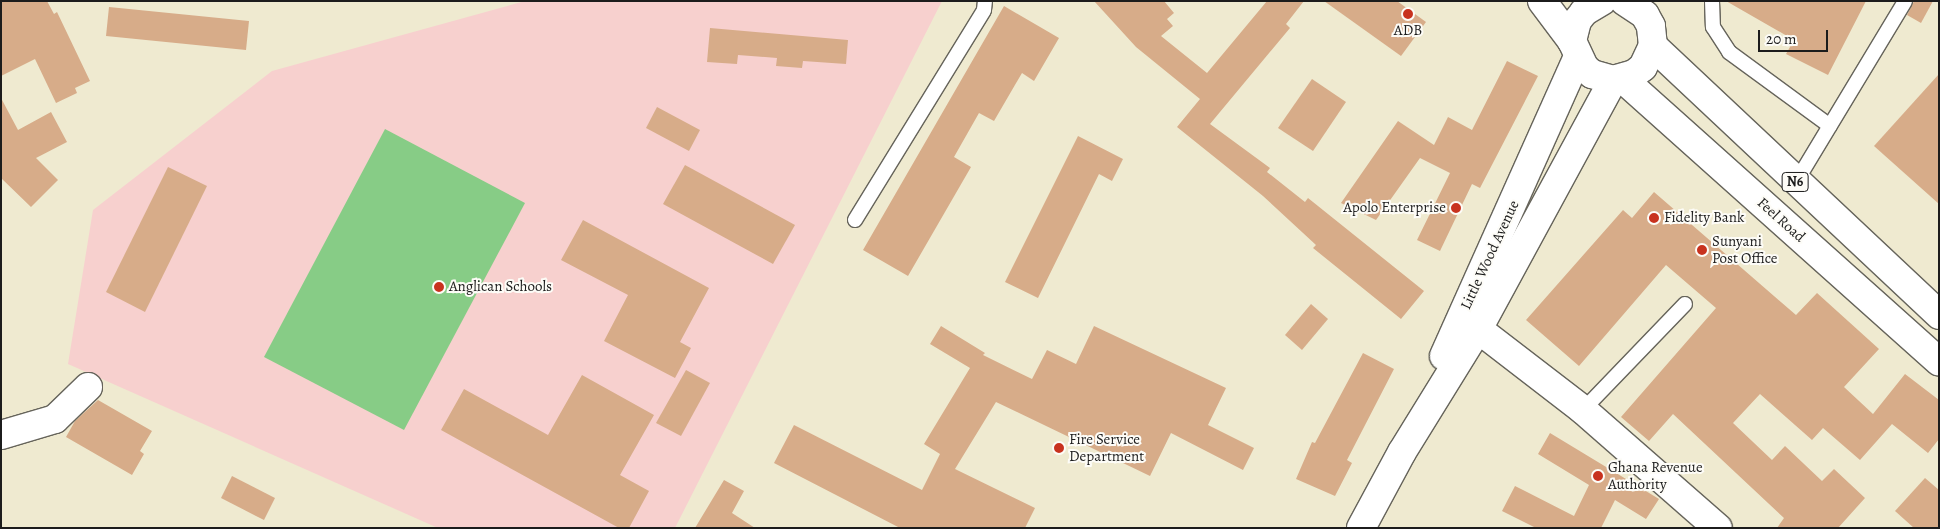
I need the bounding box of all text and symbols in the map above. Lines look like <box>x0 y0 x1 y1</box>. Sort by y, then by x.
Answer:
marker: ADB <box>1402 8 1414 20</box>
scale bar <box>1760 20 1830 52</box>
place label: ADB <box>1394 22 1422 40</box>
text: 20 m <box>1766 29 1797 49</box>
road number: N6 <box>1781 170 1809 193</box>
street label: Feel Road <box>1753 194 1809 246</box>
street label: Little Wood Avenue <box>1457 197 1523 313</box>
place label: Apolo Enterprise <box>1343 199 1446 217</box>
marker: Apolo Enterprise <box>1450 202 1462 214</box>
place label: Fidelity Bank <box>1664 209 1745 227</box>
marker: Fidelity Bank <box>1648 212 1660 224</box>
place label: Sunyani Post Office <box>1712 232 1778 267</box>
marker: Sunyani Post Office <box>1696 244 1708 256</box>
place label: Anglican Schools <box>449 278 552 296</box>
marker: Anglican Schools <box>433 281 445 293</box>
place label: Fire Service Department <box>1069 430 1144 465</box>
marker: Fire Service Department <box>1053 442 1065 454</box>
place label: Ghana Revenue Authority <box>1608 458 1703 493</box>
marker: Ghana Revenue Authority <box>1592 470 1604 482</box>

